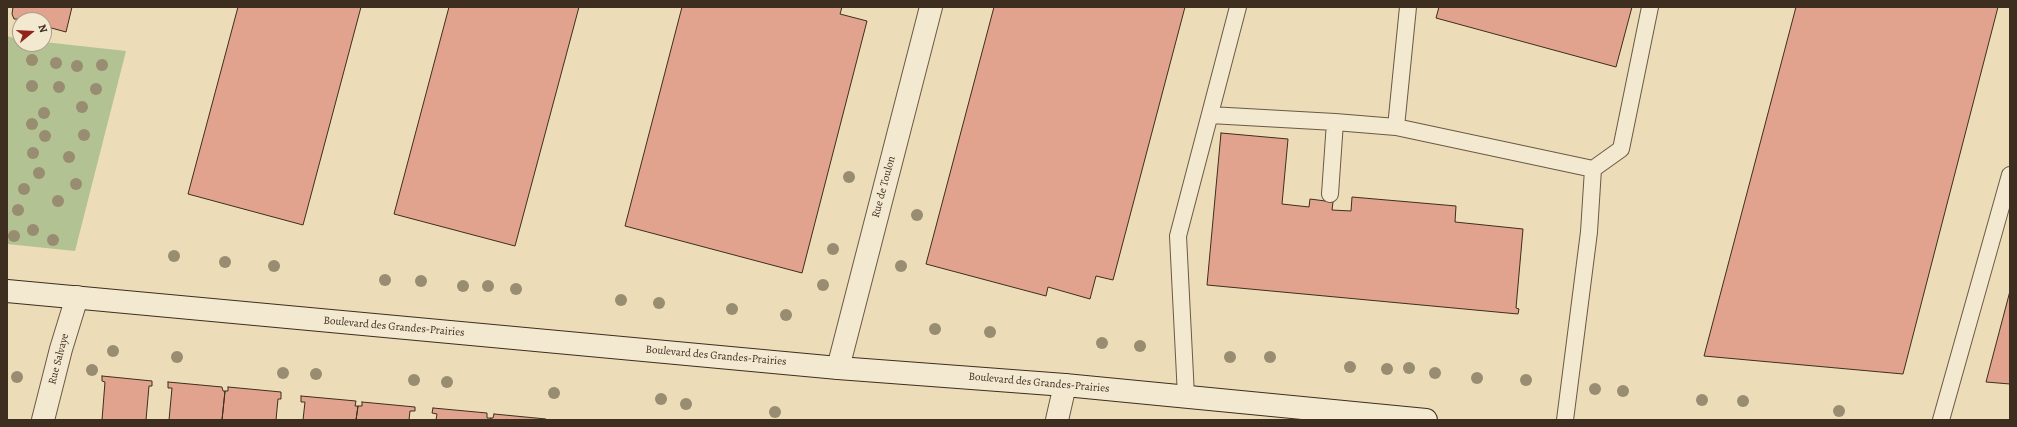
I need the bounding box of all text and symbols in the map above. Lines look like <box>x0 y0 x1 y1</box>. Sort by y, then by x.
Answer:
north arrow <box>12 12 52 52</box>
text: N <box>35 22 51 35</box>
street label: Rue de Toulon <box>869 155 899 219</box>
street label: Boulevard des Grandes-Prairies <box>323 314 465 340</box>
street label: Rue Salvaye <box>46 332 72 386</box>
street label: Boulevard des Grandes-Prairies <box>645 343 787 369</box>
street label: Boulevard des Grandes-Prairies <box>968 370 1110 396</box>

